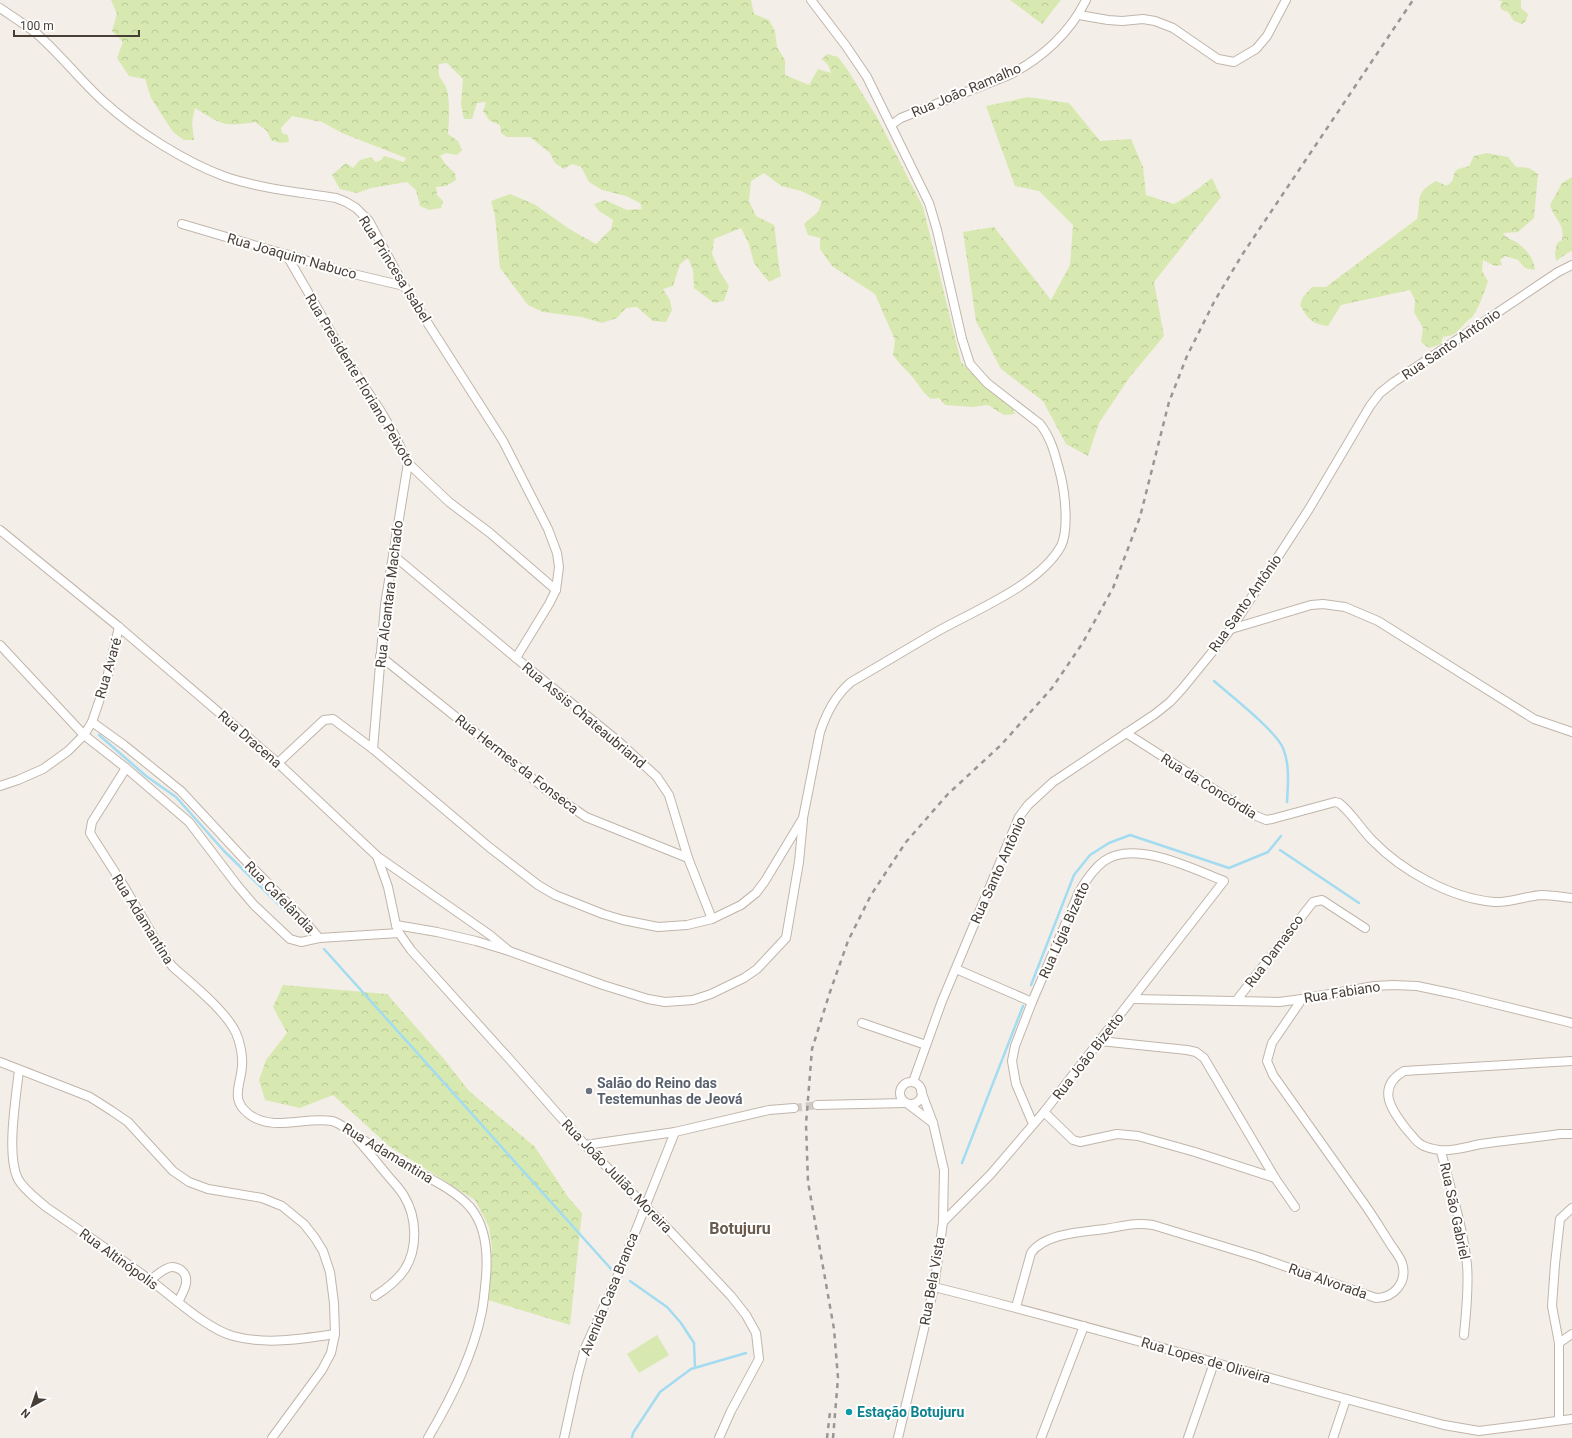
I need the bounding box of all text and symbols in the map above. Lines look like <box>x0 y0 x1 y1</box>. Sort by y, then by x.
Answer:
scale bar <box>14 12 139 38</box>
text: 100 m <box>20 19 54 33</box>
street label: Rua João Ramalho <box>909 60 1023 120</box>
street label: Rua Princesa Isabel <box>356 213 434 325</box>
street label: Rua Joaquim Nabuco <box>225 230 359 282</box>
street label: Rua Presidente Floriano Peixoto <box>302 291 418 469</box>
street label: Rua Santo Antônio <box>1399 305 1503 383</box>
street label: Rua Alcantara Machado <box>372 519 406 669</box>
street label: Rua Santo Antônio <box>1205 551 1285 655</box>
street label: Rua Avaré <box>92 636 124 700</box>
street label: Rua Assis Chateaubriand <box>519 659 649 771</box>
street label: Rua Dracena <box>215 707 285 771</box>
street label: Rua Hermes da Fonseca <box>452 711 582 817</box>
street label: Rua da Concórdia <box>1158 750 1260 822</box>
street label: Rua Santo Antônio <box>967 814 1029 926</box>
street label: Rua Cafelândia <box>242 858 318 936</box>
street label: Rua Adamantina <box>109 871 177 967</box>
street label: Rua Lígia Bizetto <box>1036 879 1093 981</box>
street label: Rua Damasco <box>1242 912 1306 990</box>
street label: Rua Fabiano <box>1303 978 1381 1006</box>
street label: Rua João Bizetto <box>1049 1009 1127 1103</box>
place label: Salão do Reino das Testemunhas de Jeová <box>597 1075 743 1107</box>
marker: Salão do Reino das Testemunhas de Jeová <box>584 1086 594 1096</box>
street label: Rua João Julião Moreira <box>559 1116 675 1236</box>
street label: Rua Adamantina <box>340 1120 436 1186</box>
street label: Rua São Gabriel <box>1437 1161 1473 1261</box>
district label: Botujuru <box>709 1219 771 1238</box>
street label: Rua Altinópolis <box>76 1225 162 1293</box>
street label: Avenida Casa Branca <box>577 1230 641 1358</box>
street label: Rua Bela Vista <box>916 1235 948 1327</box>
street label: Rua Alvorada <box>1287 1260 1369 1302</box>
street label: Rua Lopes de Oliveira <box>1139 1334 1273 1386</box>
north arrow <box>12 1386 52 1426</box>
place label: Estação Botujuru <box>857 1404 964 1420</box>
text: N <box>19 1406 33 1421</box>
marker: Estação Botujuru <box>844 1407 854 1417</box>

